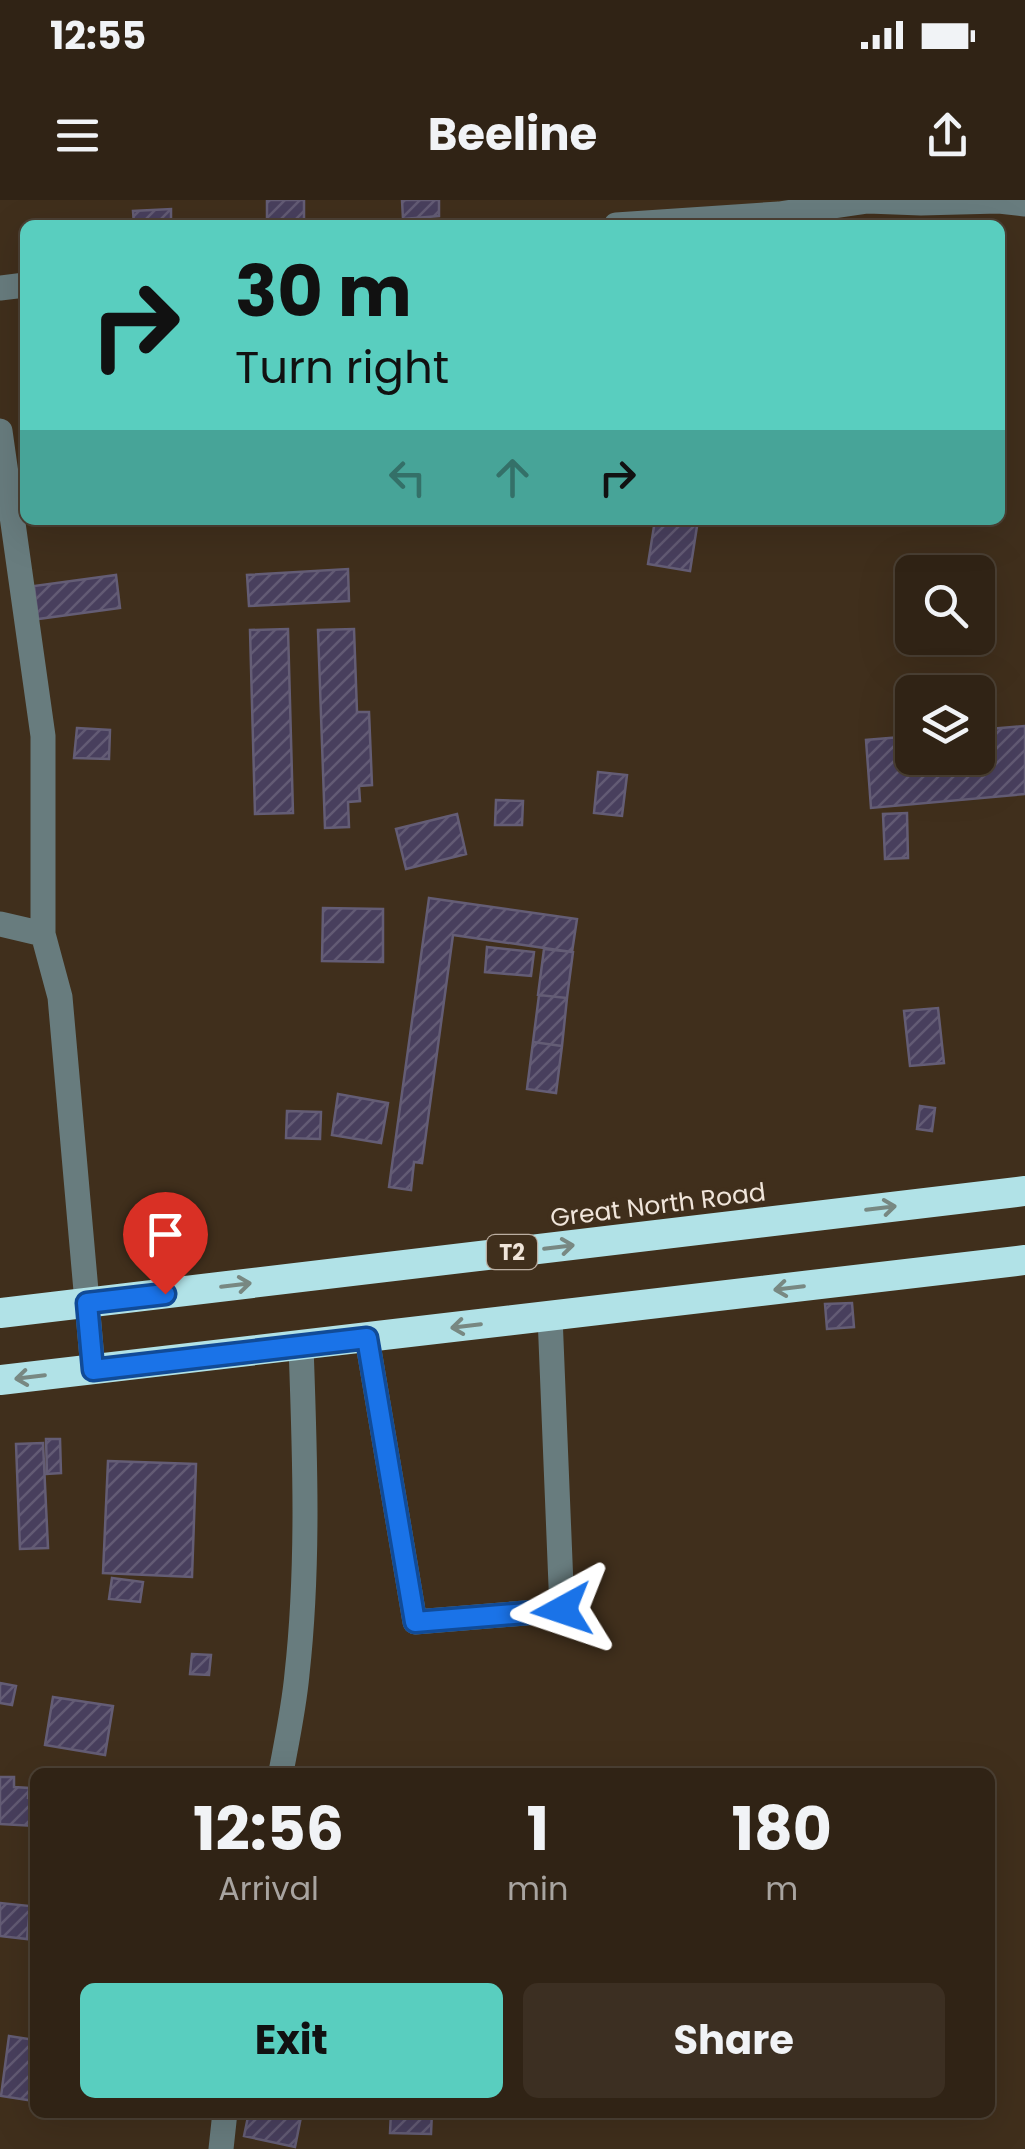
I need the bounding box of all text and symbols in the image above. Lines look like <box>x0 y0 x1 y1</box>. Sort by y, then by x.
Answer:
text: 12:55 <box>50 9 146 62</box>
text: Beeline <box>428 103 597 166</box>
icon: menu <box>50 108 105 163</box>
icon: share <box>920 108 975 163</box>
text: 30 m <box>235 242 412 341</box>
icon: right <box>70 260 200 390</box>
text: Turn right <box>235 336 449 399</box>
icon: left <box>380 450 435 505</box>
icon: ahead <box>485 450 540 505</box>
icon: right <box>590 450 645 505</box>
map controls <box>895 555 995 775</box>
button: search <box>895 555 995 655</box>
button: layers <box>895 675 995 775</box>
street label: Great North Road <box>548 1174 768 1236</box>
pin <box>123 1192 208 1295</box>
one-way arrow <box>865 1198 897 1217</box>
icon: arrive <box>138 1207 193 1262</box>
road number: T2 <box>487 1235 537 1269</box>
one-way arrow <box>542 1237 574 1256</box>
one-way arrow <box>219 1275 251 1294</box>
one-way arrow <box>774 1279 806 1297</box>
one-way arrow <box>451 1317 483 1336</box>
one-way arrow <box>14 1368 47 1387</box>
position arrow <box>510 1558 614 1662</box>
text: 12:56 <box>193 1787 344 1871</box>
text: 1 <box>526 1787 549 1871</box>
text: 180 <box>731 1787 832 1871</box>
text: Arrival <box>218 1866 319 1911</box>
text: min <box>507 1866 568 1911</box>
text: m <box>765 1866 798 1911</box>
button: Exit <box>80 1983 503 2098</box>
button: Share <box>523 1983 945 2098</box>

